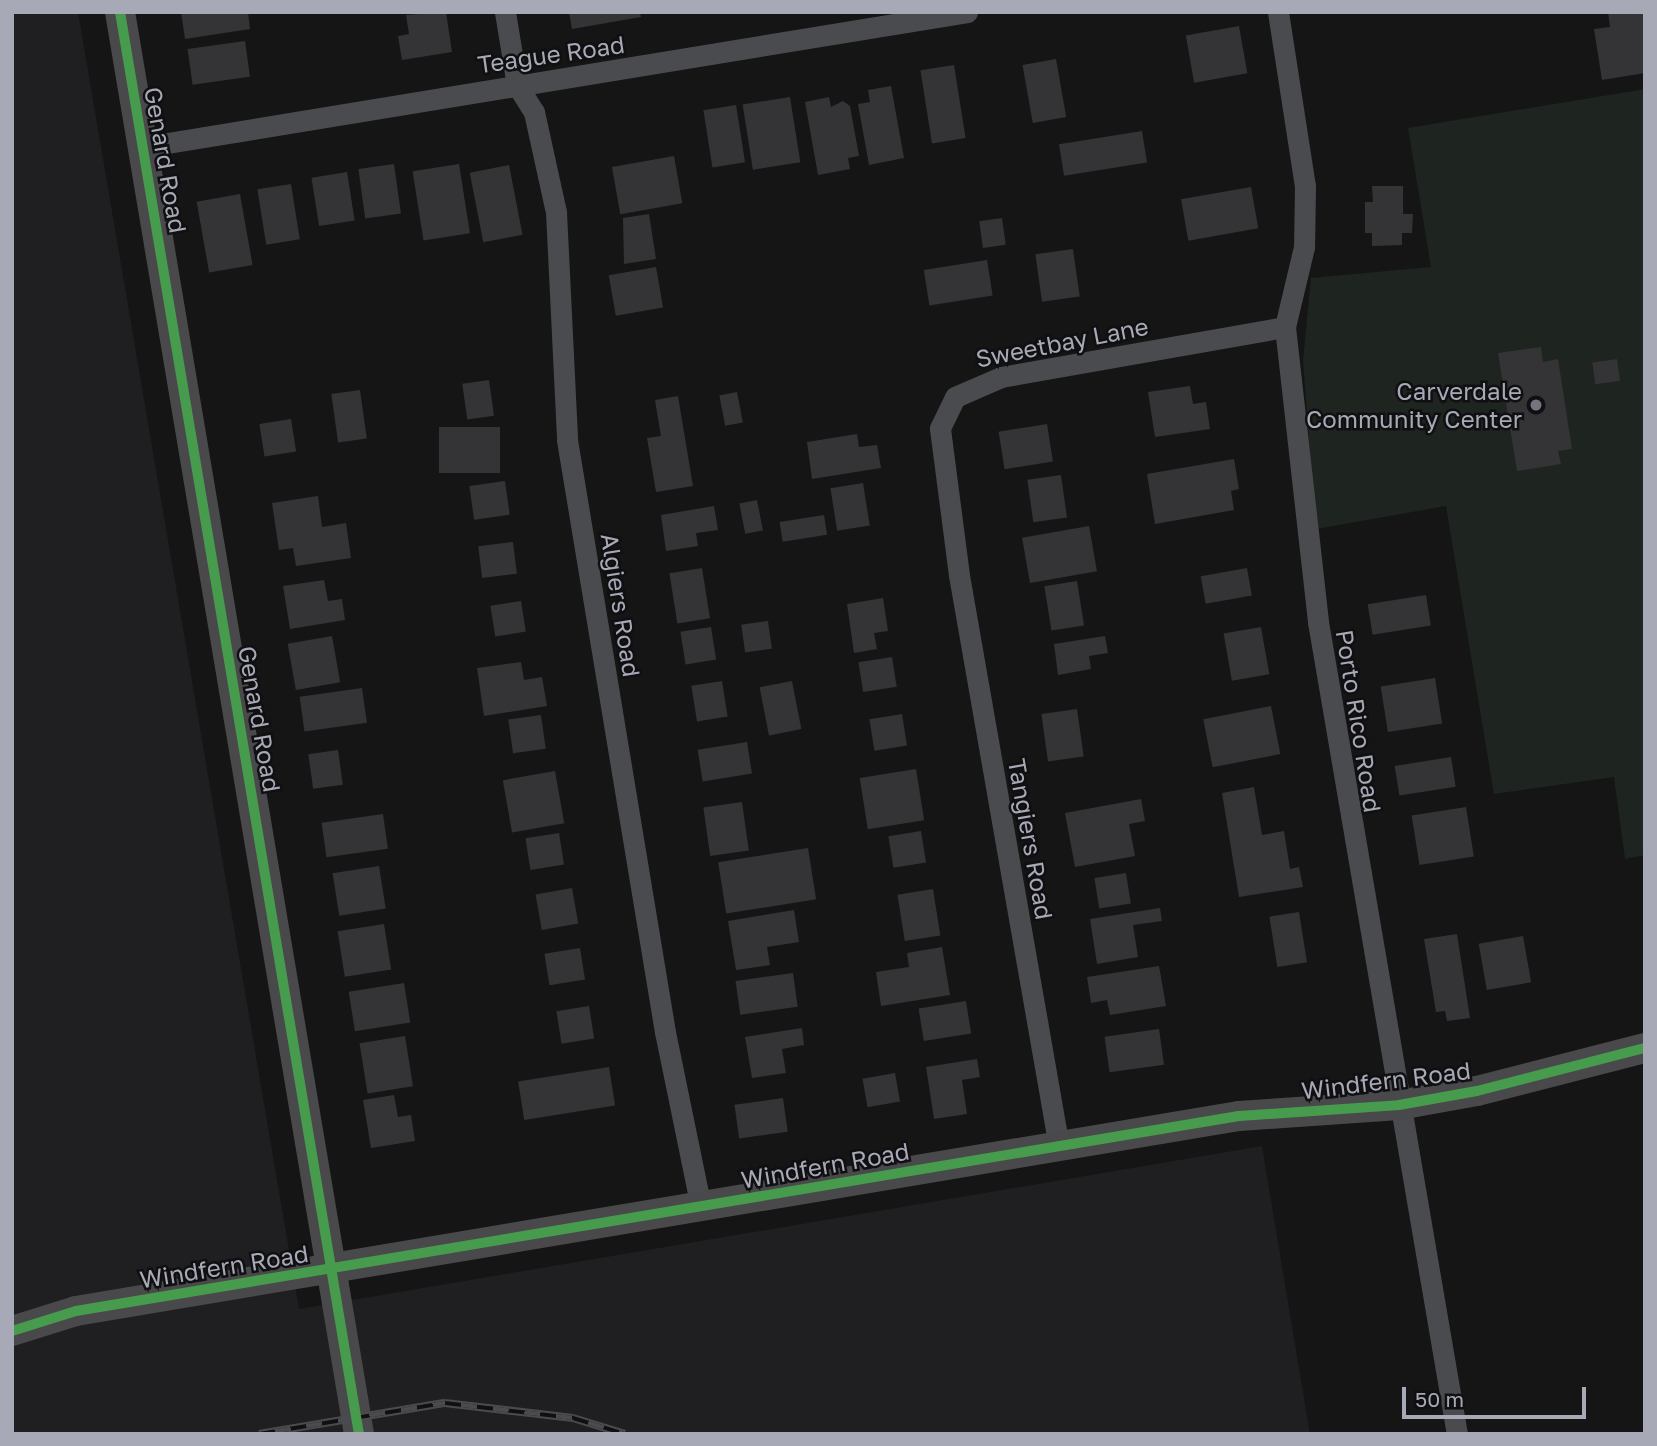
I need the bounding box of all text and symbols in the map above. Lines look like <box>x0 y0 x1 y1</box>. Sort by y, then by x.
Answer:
street label: Teague Road <box>476 29 626 79</box>
street label: Genard Road <box>139 85 193 235</box>
street label: Sweetbay Lane <box>973 311 1151 373</box>
place label: Carverdale Community Center <box>1306 377 1522 433</box>
marker: Carverdale Community Center <box>1528 397 1544 413</box>
street label: Algiers Road <box>595 531 647 679</box>
street label: Porto Rico Road <box>1330 628 1388 814</box>
street label: Genard Road <box>233 644 287 794</box>
street label: Tangiers Road <box>1003 756 1059 922</box>
street label: Windfern Road <box>1300 1055 1472 1105</box>
street label: Windfern Road <box>739 1136 911 1194</box>
street label: Windfern Road <box>138 1238 310 1294</box>
scale bar <box>1405 1372 1589 1416</box>
text: 50 m <box>1415 1386 1464 1412</box>

